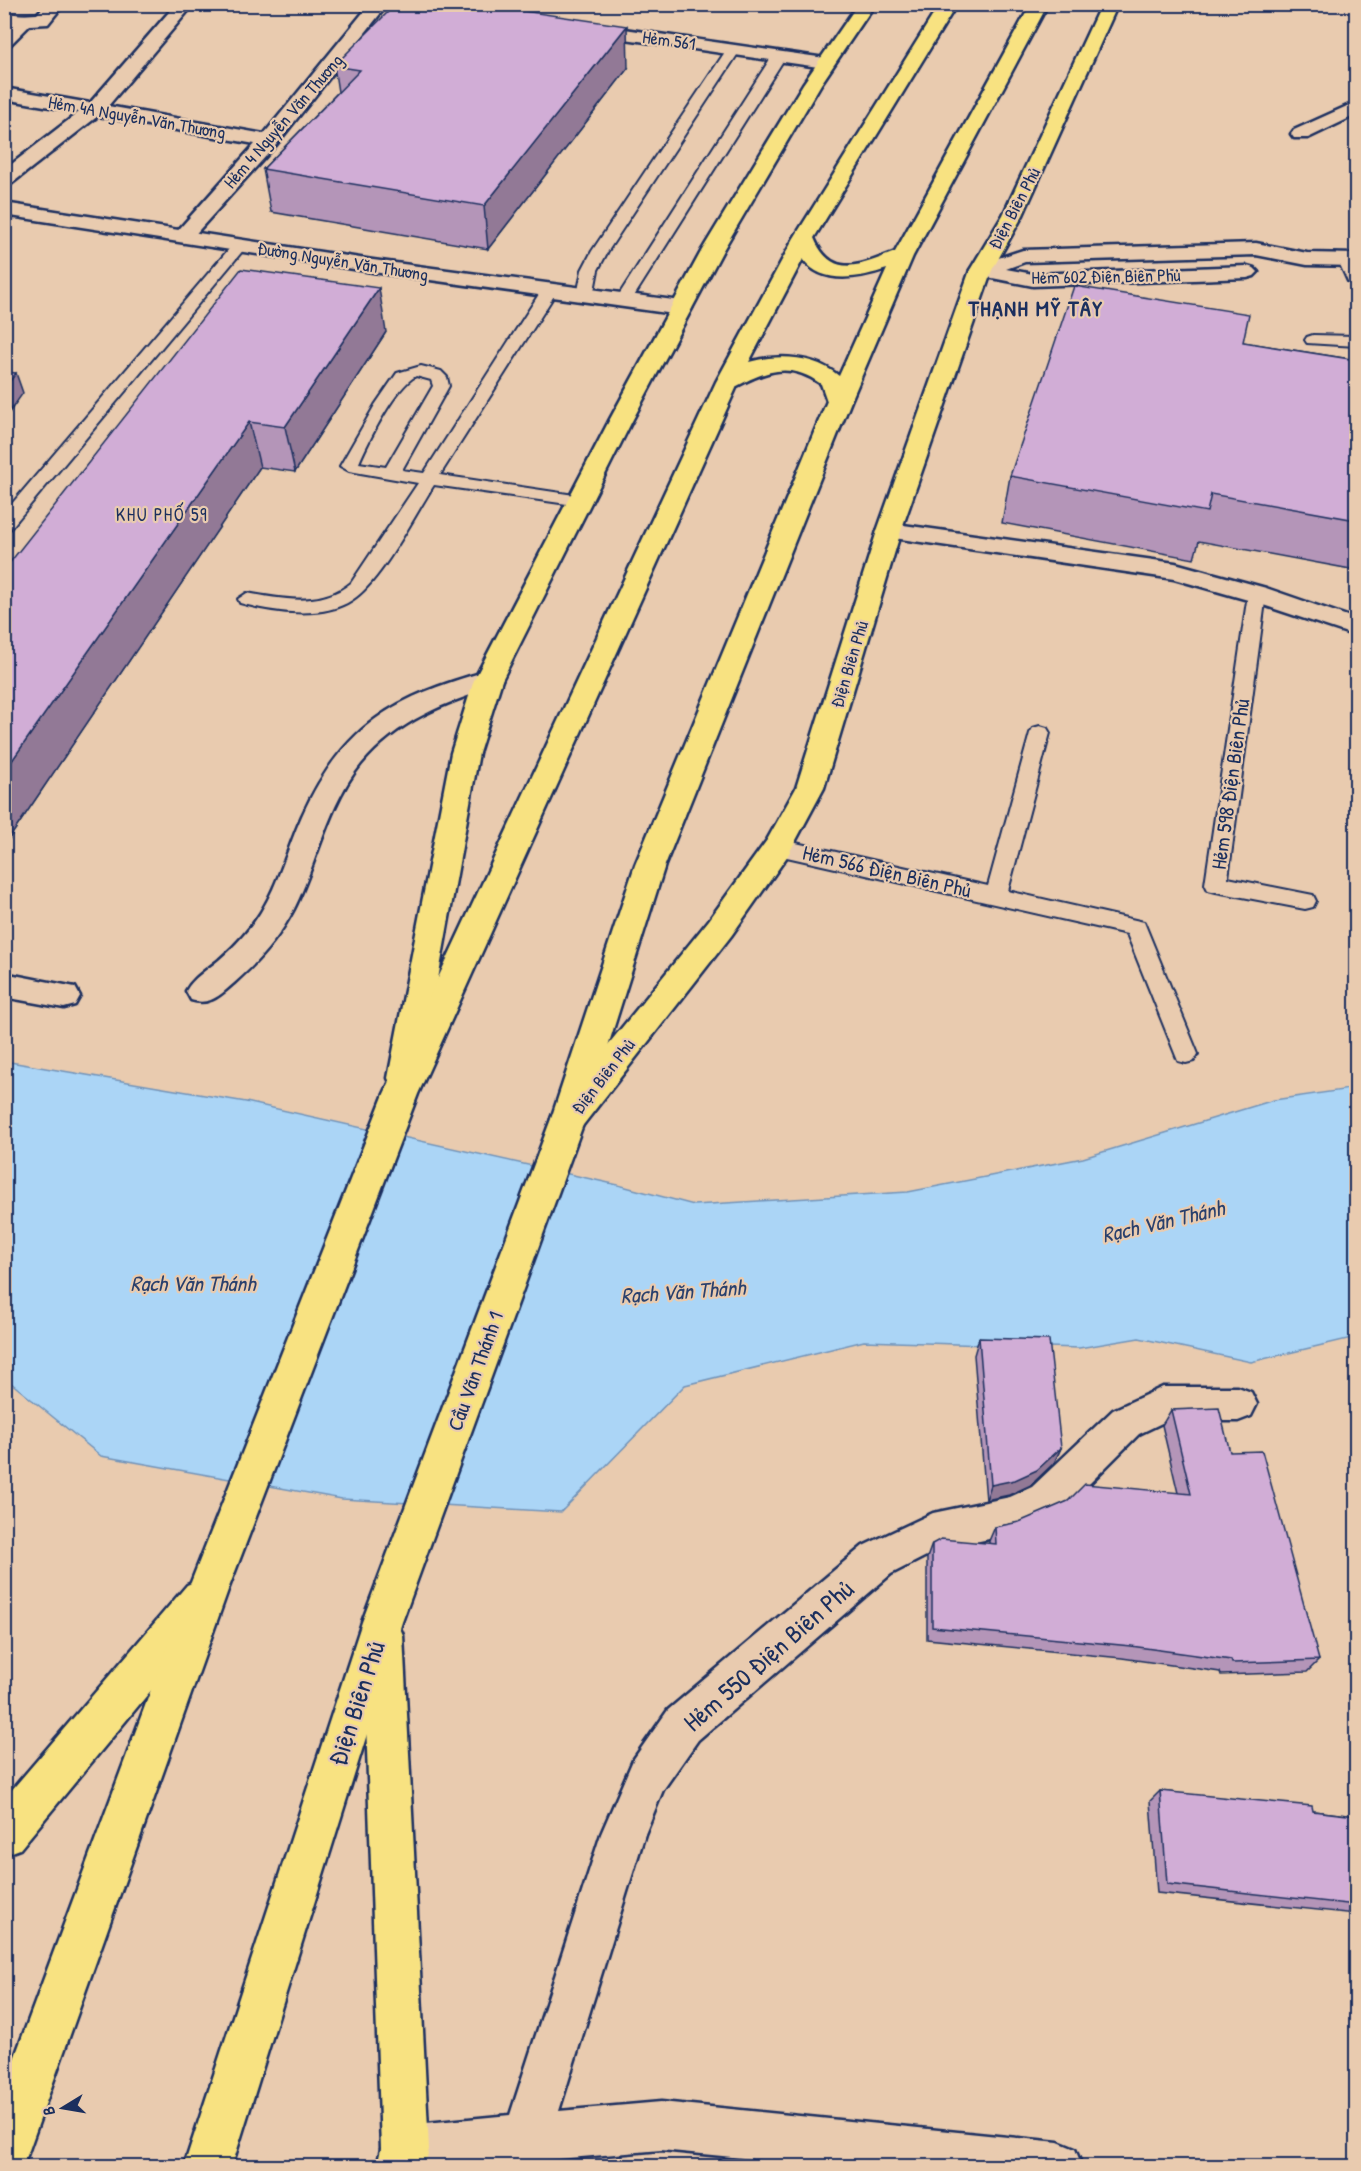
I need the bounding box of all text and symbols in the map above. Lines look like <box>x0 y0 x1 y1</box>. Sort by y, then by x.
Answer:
street label: Hẻm 561 <box>641 24 697 56</box>
street label: Hẻm 4 Nguyễn Văn Thương <box>218 48 348 194</box>
street label: Hẻm 4A Nguyễn Văn Thương <box>46 89 228 145</box>
street label: Điện Biên Phủ <box>982 163 1046 253</box>
street label: Đường Nguyễn Văn Thương <box>256 235 430 287</box>
street label: Hẻm 602 Điện Biên Phủ <box>1031 262 1181 290</box>
district label: THẠNH MỸ TÂY <box>967 293 1104 323</box>
district label: KHU PHỐ 59 <box>116 502 208 527</box>
street label: Điện Biên Phủ <box>824 618 874 710</box>
street label: Hẻm 598 Điện Biên Phủ <box>1204 696 1256 871</box>
street label: Hẻm 566 Điện Biên Phủ <box>800 838 975 905</box>
street label: Điện Biên Phủ <box>566 1033 640 1119</box>
water label: Rạch Văn Thánh <box>1099 1192 1229 1250</box>
water label: Rạch Văn Thánh <box>131 1268 257 1298</box>
water label: Rạch Văn Thánh <box>620 1272 748 1310</box>
street label: Cầu Văn Thánh 1 <box>440 1307 510 1435</box>
street label: Hẻm 550 Điện Biên Phủ <box>675 1571 861 1739</box>
street label: Điện Biên Phủ <box>319 1636 393 1770</box>
north arrow <box>33 2078 93 2138</box>
text: B <box>37 2105 60 2117</box>

